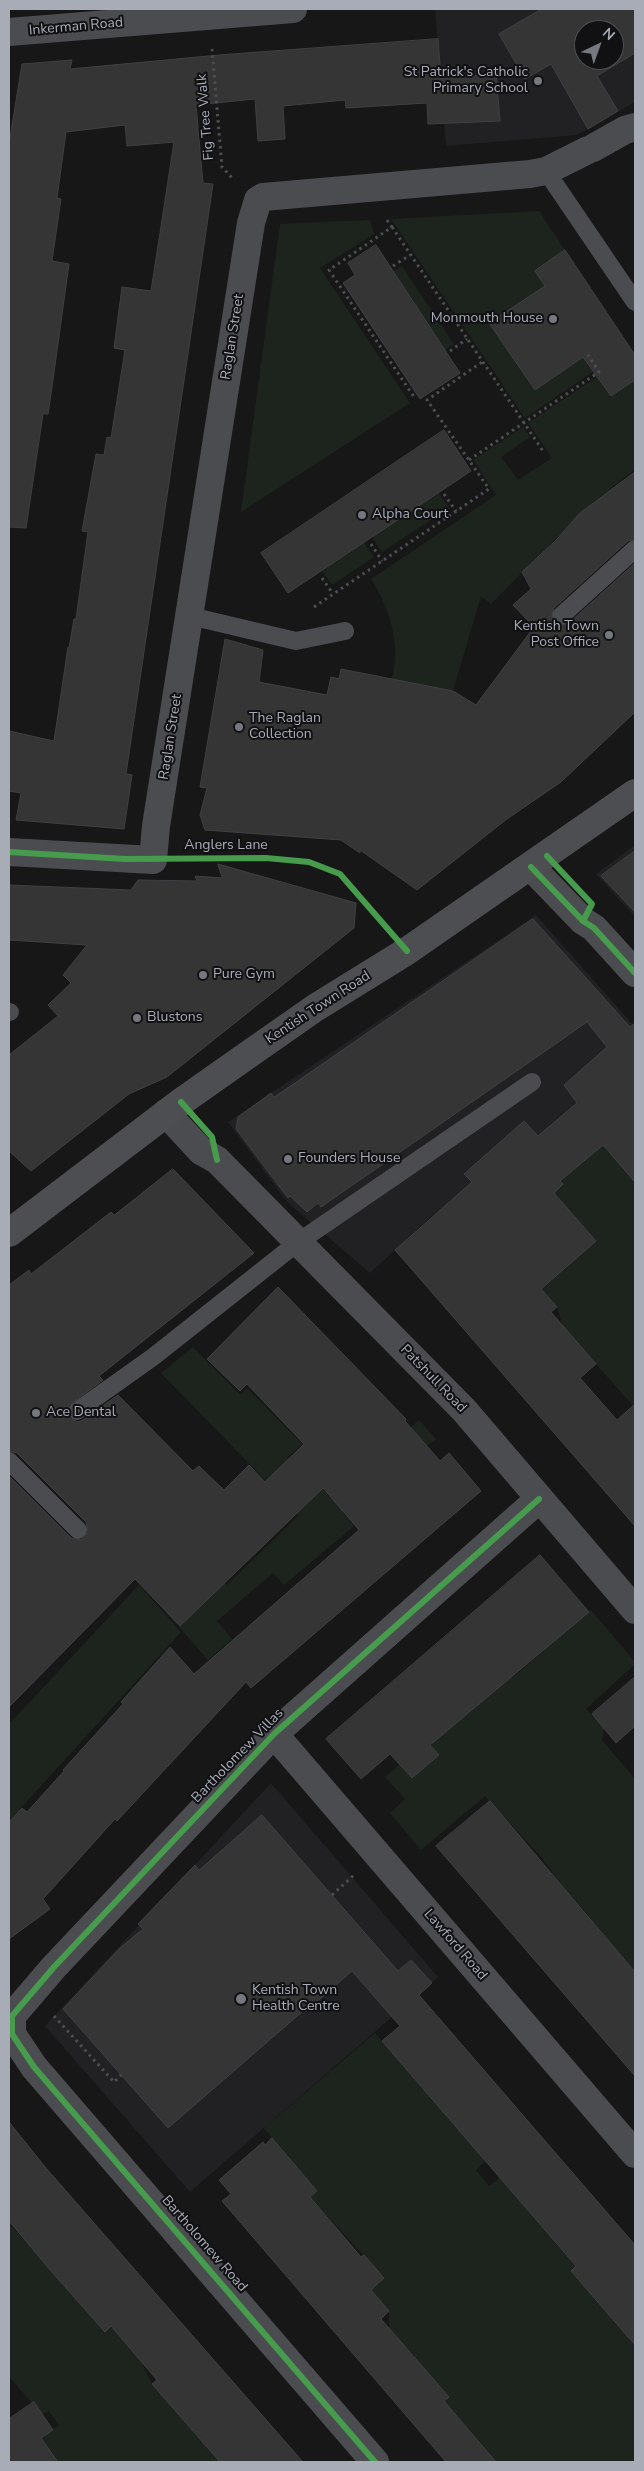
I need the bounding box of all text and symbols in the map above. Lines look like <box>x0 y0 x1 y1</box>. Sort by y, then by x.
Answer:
street label: Inkerman Road <box>28 15 124 39</box>
north arrow <box>574 20 624 70</box>
text: N <box>598 24 619 45</box>
place label: St Patrick's Catholic Primary School <box>404 65 528 98</box>
street label: Fig Tree Walk <box>194 73 218 161</box>
marker: St Patrick's Catholic Primary School <box>532 75 544 87</box>
street label: Raglan Street <box>218 293 248 381</box>
place label: Monmouth House <box>431 311 543 327</box>
marker: Monmouth House <box>547 313 559 325</box>
place label: Alpha Court <box>372 507 448 523</box>
marker: Alpha Court <box>356 509 368 521</box>
place label: Kentish Town Post Office <box>514 619 599 652</box>
marker: Kentish Town Post Office <box>603 629 615 641</box>
street label: Raglan Street <box>156 693 186 781</box>
place label: The Raglan Collection <box>249 711 321 744</box>
marker: The Raglan Collection <box>233 721 245 733</box>
street label: Anglers Lane <box>184 838 268 854</box>
place label: Pure Gym <box>213 967 275 983</box>
street label: Kentish Town Road <box>263 968 373 1048</box>
marker: Pure Gym <box>197 969 209 981</box>
place label: Blustons <box>147 1010 202 1026</box>
marker: Blustons <box>131 1012 143 1024</box>
place label: Founders House <box>298 1151 400 1167</box>
marker: Founders House <box>282 1153 294 1165</box>
street label: Patshull Road <box>396 1342 470 1416</box>
place label: Ace Dental <box>46 1405 116 1421</box>
marker: Ace Dental <box>30 1407 42 1419</box>
street label: Bartholomew Villas <box>189 1705 287 1807</box>
street label: Lawford Road <box>420 1906 490 1984</box>
place label: Kentish Town Health Centre <box>252 1983 340 2015</box>
marker: Kentish Town Health Centre <box>234 1992 248 2006</box>
street label: Bartholomew Road <box>158 2192 250 2296</box>

